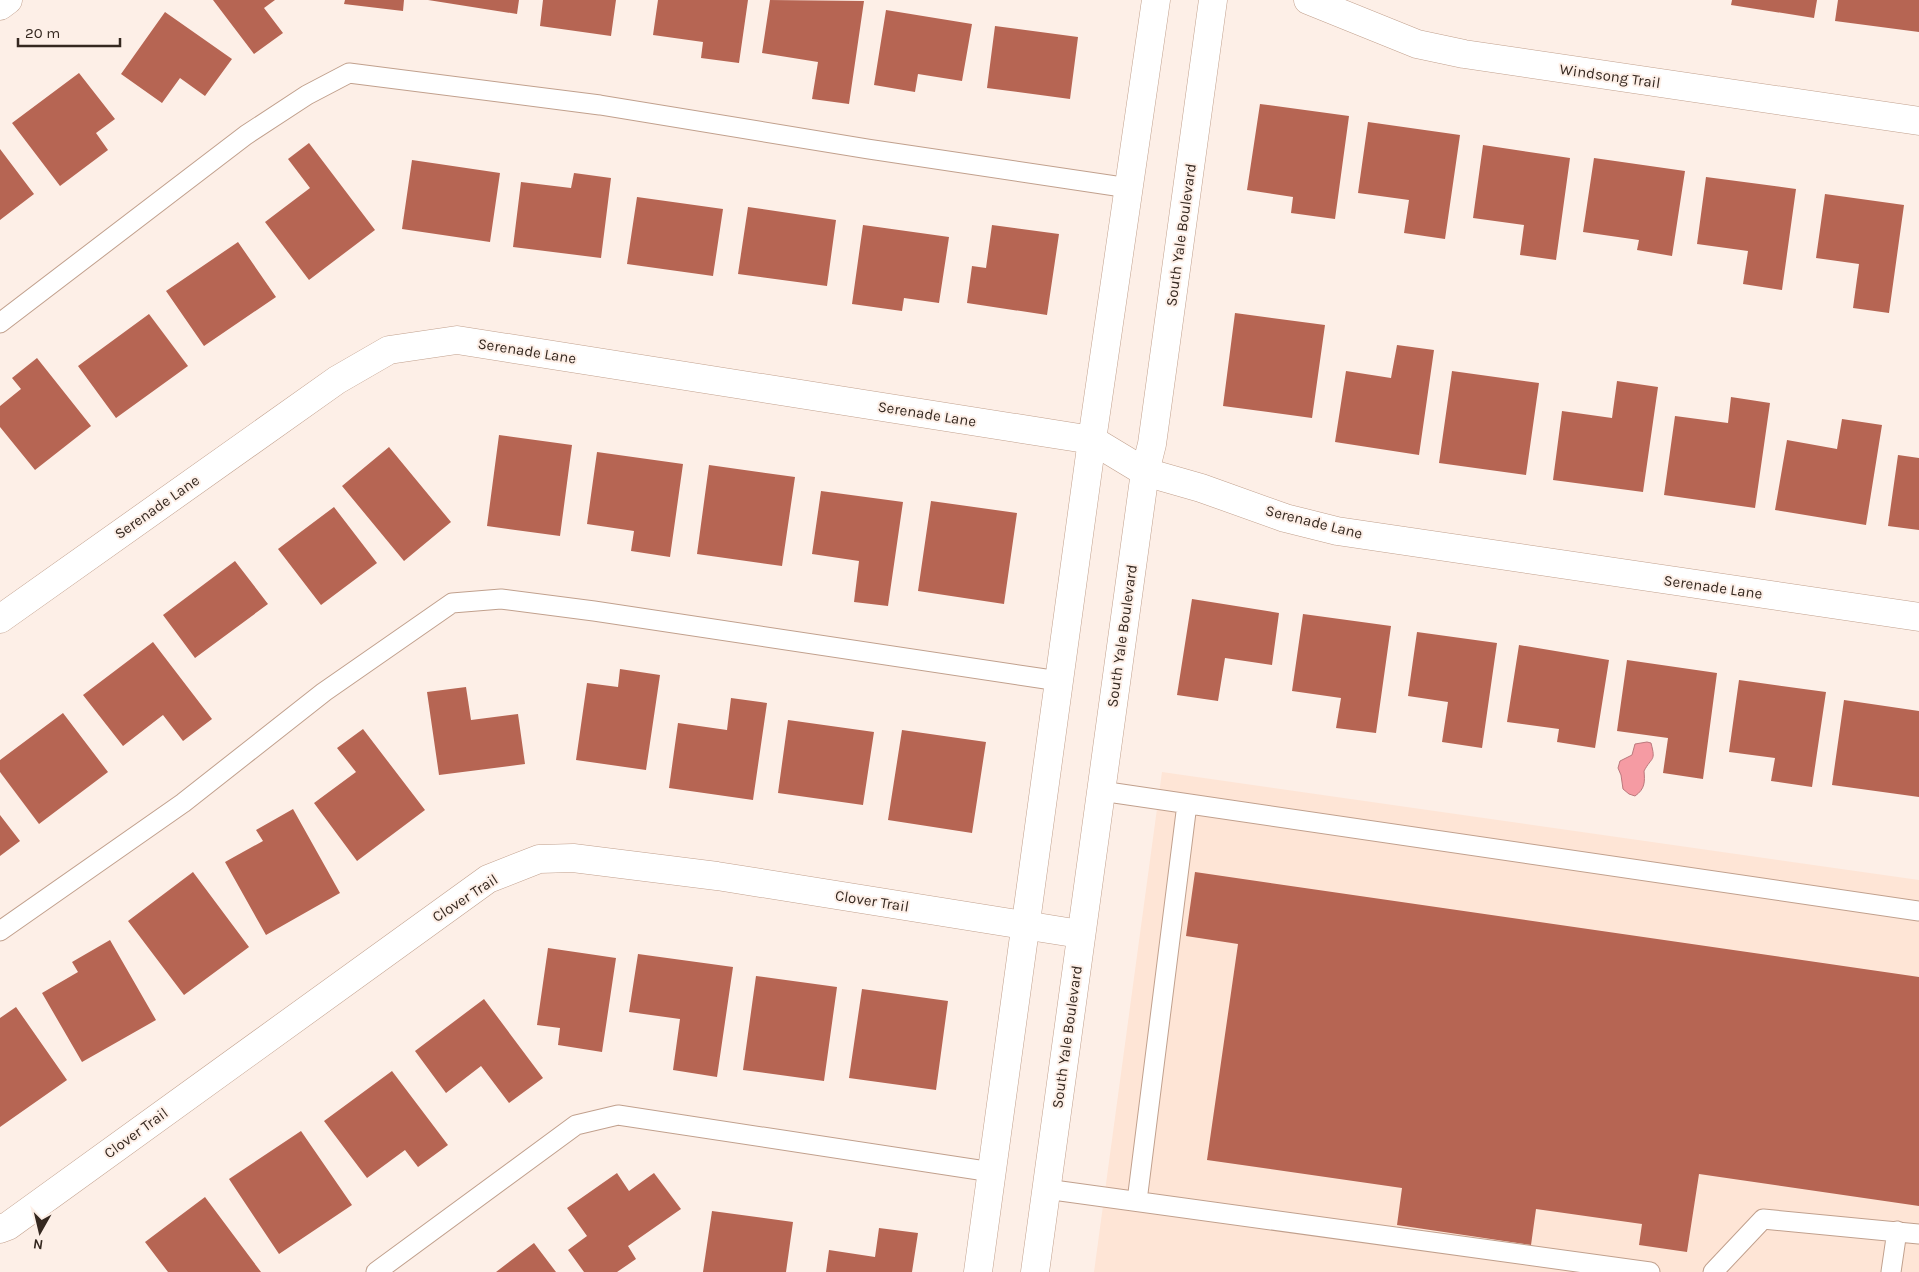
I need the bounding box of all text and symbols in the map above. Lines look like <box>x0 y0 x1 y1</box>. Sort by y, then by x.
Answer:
scale bar <box>18 15 120 47</box>
text: 20 m <box>25 24 60 42</box>
street label: Windsong Trail <box>1558 60 1662 92</box>
street label: South Yale Boulevard <box>1162 162 1200 308</box>
street label: Serenade Lane <box>477 334 577 368</box>
street label: Serenade Lane <box>877 397 977 431</box>
street label: Serenade Lane <box>111 471 203 543</box>
street label: Serenade Lane <box>1264 501 1364 543</box>
street label: South Yale Boulevard <box>1103 563 1141 709</box>
street label: Serenade Lane <box>1663 571 1763 603</box>
street label: Clover Trail <box>429 870 501 926</box>
street label: Clover Trail <box>834 886 910 916</box>
street label: South Yale Boulevard <box>1048 964 1086 1110</box>
street label: Clover Trail <box>101 1104 171 1162</box>
north arrow <box>15 1207 65 1257</box>
text: N <box>32 1235 44 1253</box>

